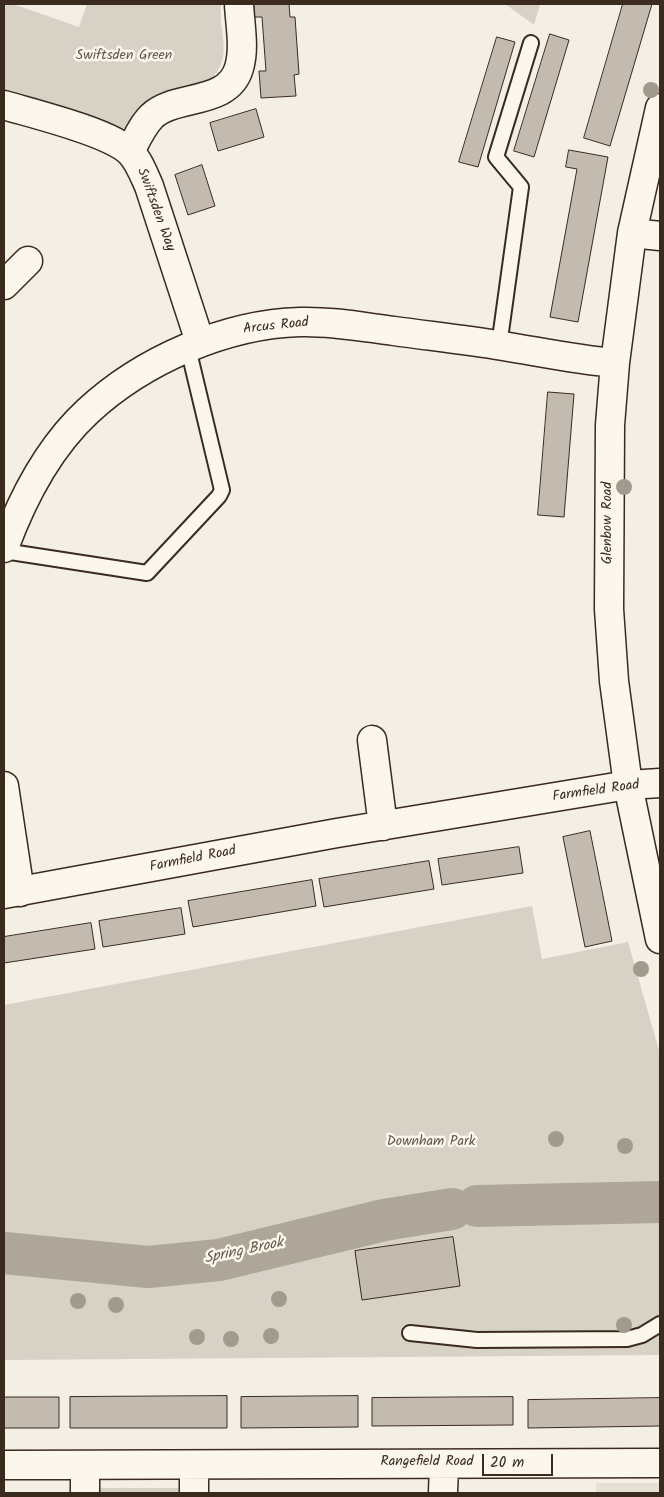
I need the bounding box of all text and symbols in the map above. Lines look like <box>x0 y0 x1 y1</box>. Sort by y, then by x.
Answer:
park label: Swiftsden Green <box>76 49 172 65</box>
street label: Swiftsden Way <box>132 166 178 254</box>
street label: Arcus Road <box>242 315 310 339</box>
street label: Glenbow Road <box>601 482 617 564</box>
street label: Farmfield Road <box>552 778 640 806</box>
street label: Farmfield Road <box>148 843 238 877</box>
park label: Downham Park <box>387 1135 475 1151</box>
water label: Spring Brook <box>203 1235 285 1269</box>
scale bar <box>484 1444 555 1476</box>
text: 20 m <box>490 1451 524 1475</box>
street label: Rangefield Road <box>381 1455 473 1471</box>

